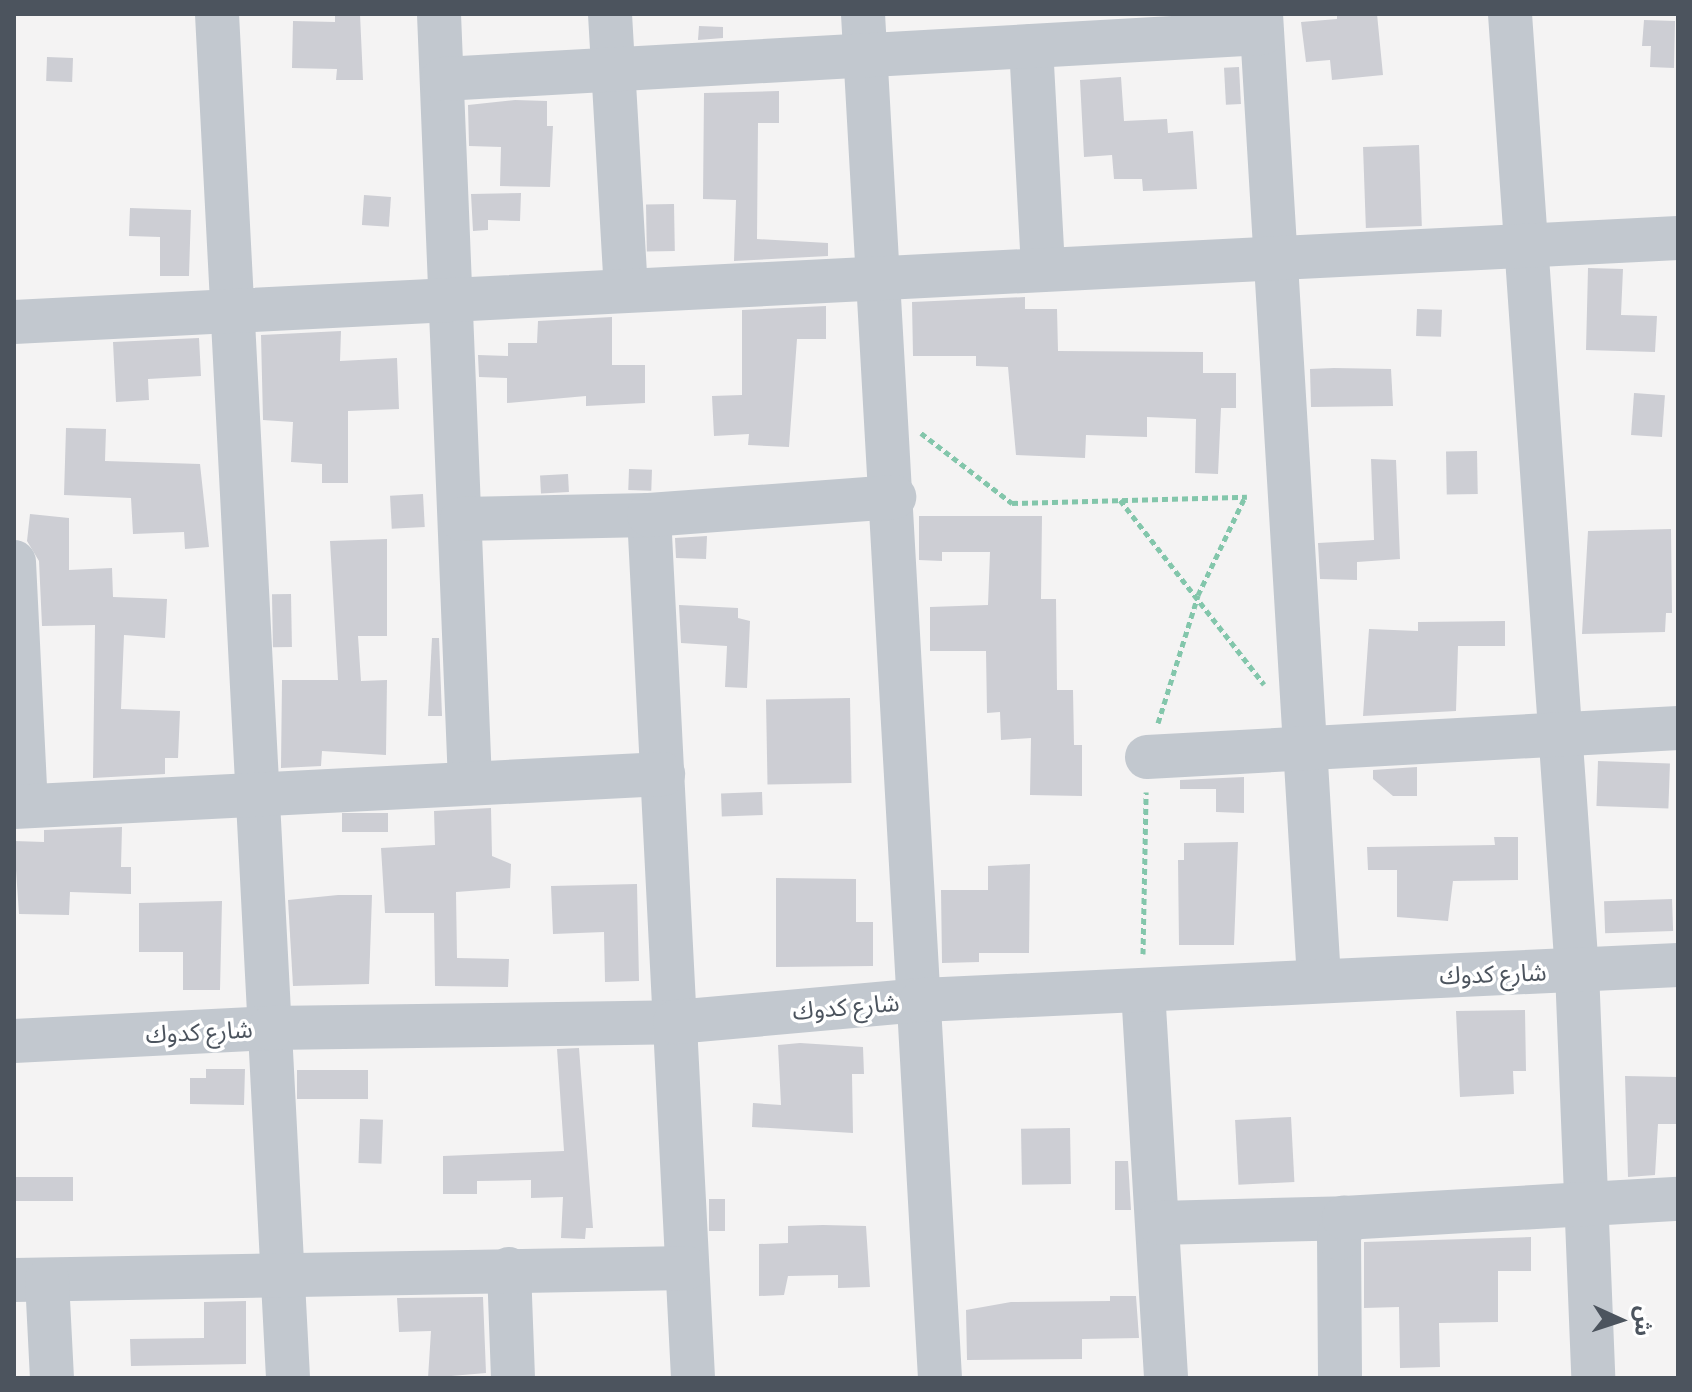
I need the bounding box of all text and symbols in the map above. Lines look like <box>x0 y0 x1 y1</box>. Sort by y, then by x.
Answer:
street label: شارع كدوك <box>1439 958 1547 990</box>
street label: شارع كدوك <box>791 988 901 1026</box>
street label: شارع كدوك <box>145 1015 253 1049</box>
north arrow <box>1580 1280 1660 1360</box>
text: ش <box>1630 1306 1658 1337</box>

